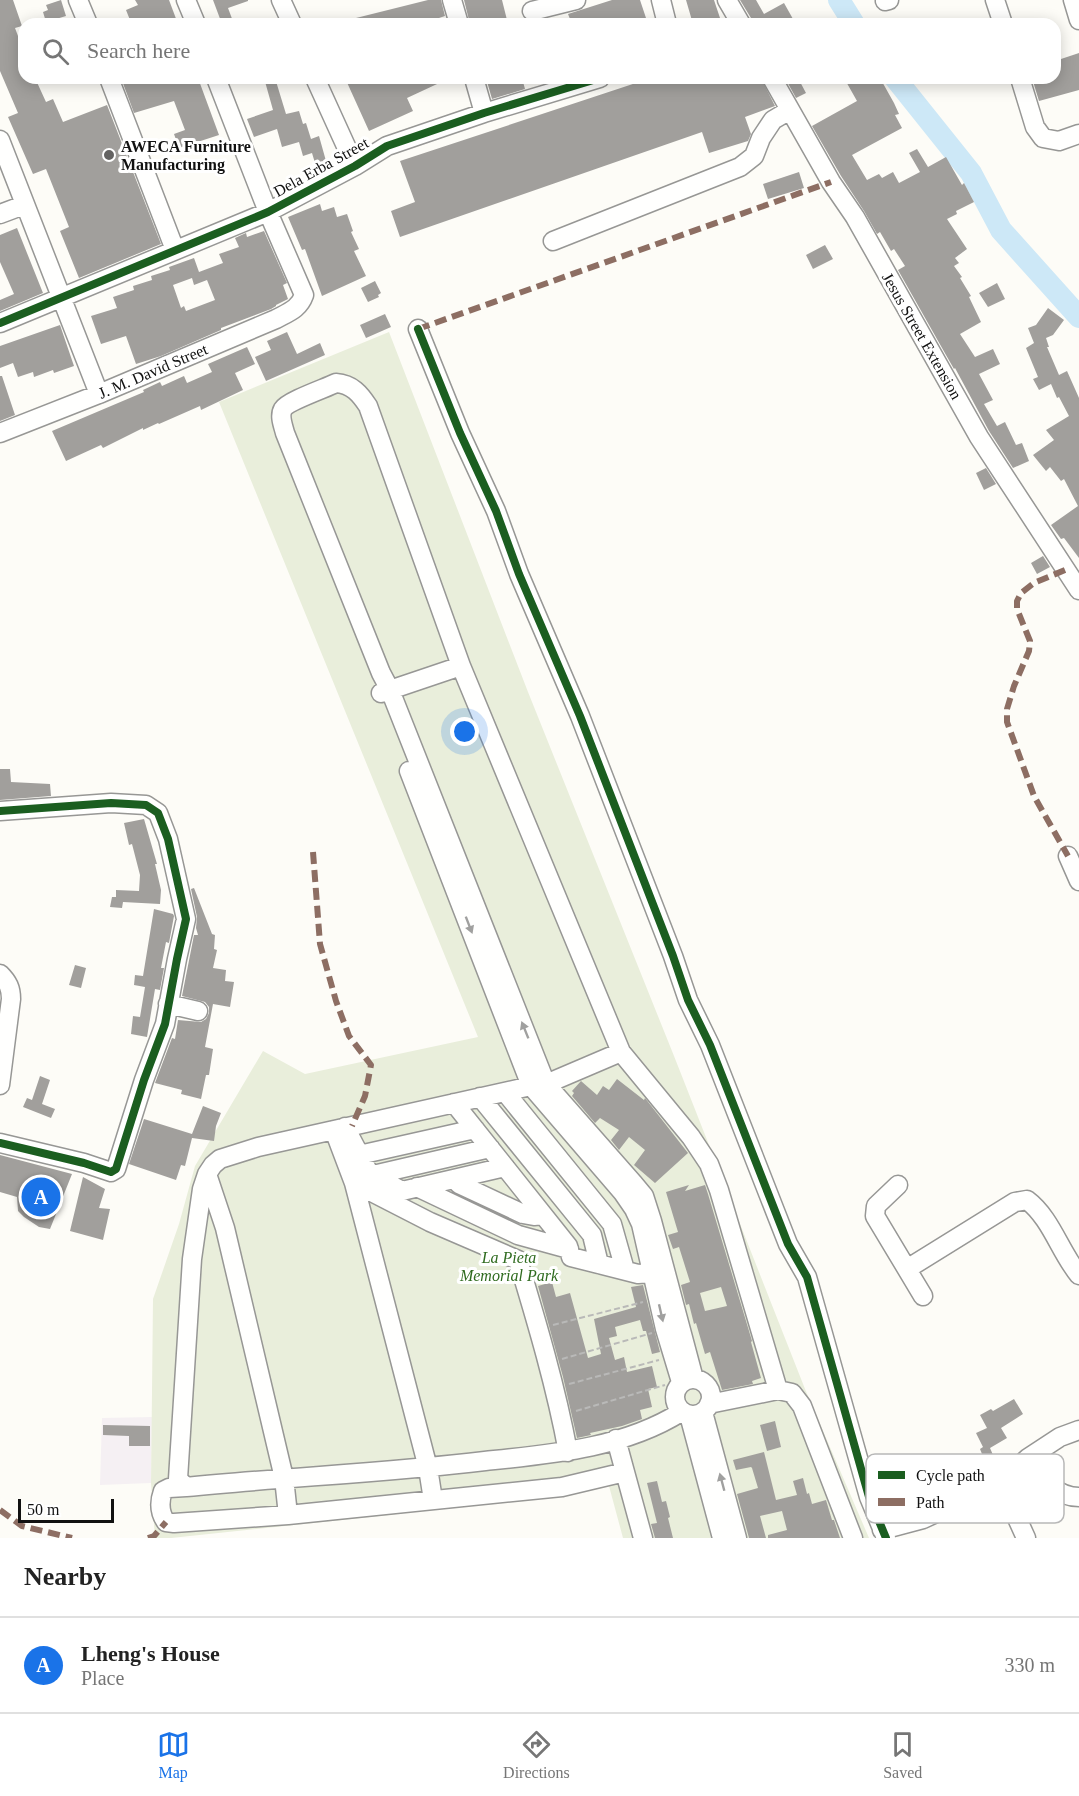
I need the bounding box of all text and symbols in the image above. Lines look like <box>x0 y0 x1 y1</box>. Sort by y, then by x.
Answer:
search box <box>18 18 1061 84</box>
icon: search <box>39 35 72 68</box>
text: Search here <box>87 38 190 63</box>
street label: Dela Erba Street <box>271 134 372 200</box>
place label: AWECA Furniture Manufacturing <box>121 138 251 174</box>
marker: AWECA Furniture Manufacturing <box>102 148 116 162</box>
street label: Jesus Street Extension <box>879 270 965 402</box>
street label: J. M. David Street <box>96 340 211 402</box>
your location <box>450 717 479 746</box>
one-way arrow <box>464 916 474 934</box>
one-way arrow <box>520 1020 530 1038</box>
pin: A <box>22 1174 60 1220</box>
park label: La Pieta Memorial Park <box>459 1249 559 1284</box>
one-way arrow <box>657 1304 667 1322</box>
legend <box>866 1454 1064 1523</box>
text: Cycle path <box>916 1467 985 1485</box>
one-way arrow <box>717 1472 726 1490</box>
text: Path <box>916 1494 944 1511</box>
scale bar <box>18 1496 114 1524</box>
text: 50 m <box>27 1501 59 1518</box>
text: Nearby <box>24 1562 106 1591</box>
text: Lheng's House <box>81 1641 220 1666</box>
text: A <box>36 1654 51 1676</box>
text: 330 m <box>1004 1654 1055 1676</box>
text: Place <box>81 1667 124 1689</box>
tab: Map <box>157 1728 190 1782</box>
tab: Directions <box>503 1728 570 1782</box>
tab: Saved <box>883 1728 922 1782</box>

